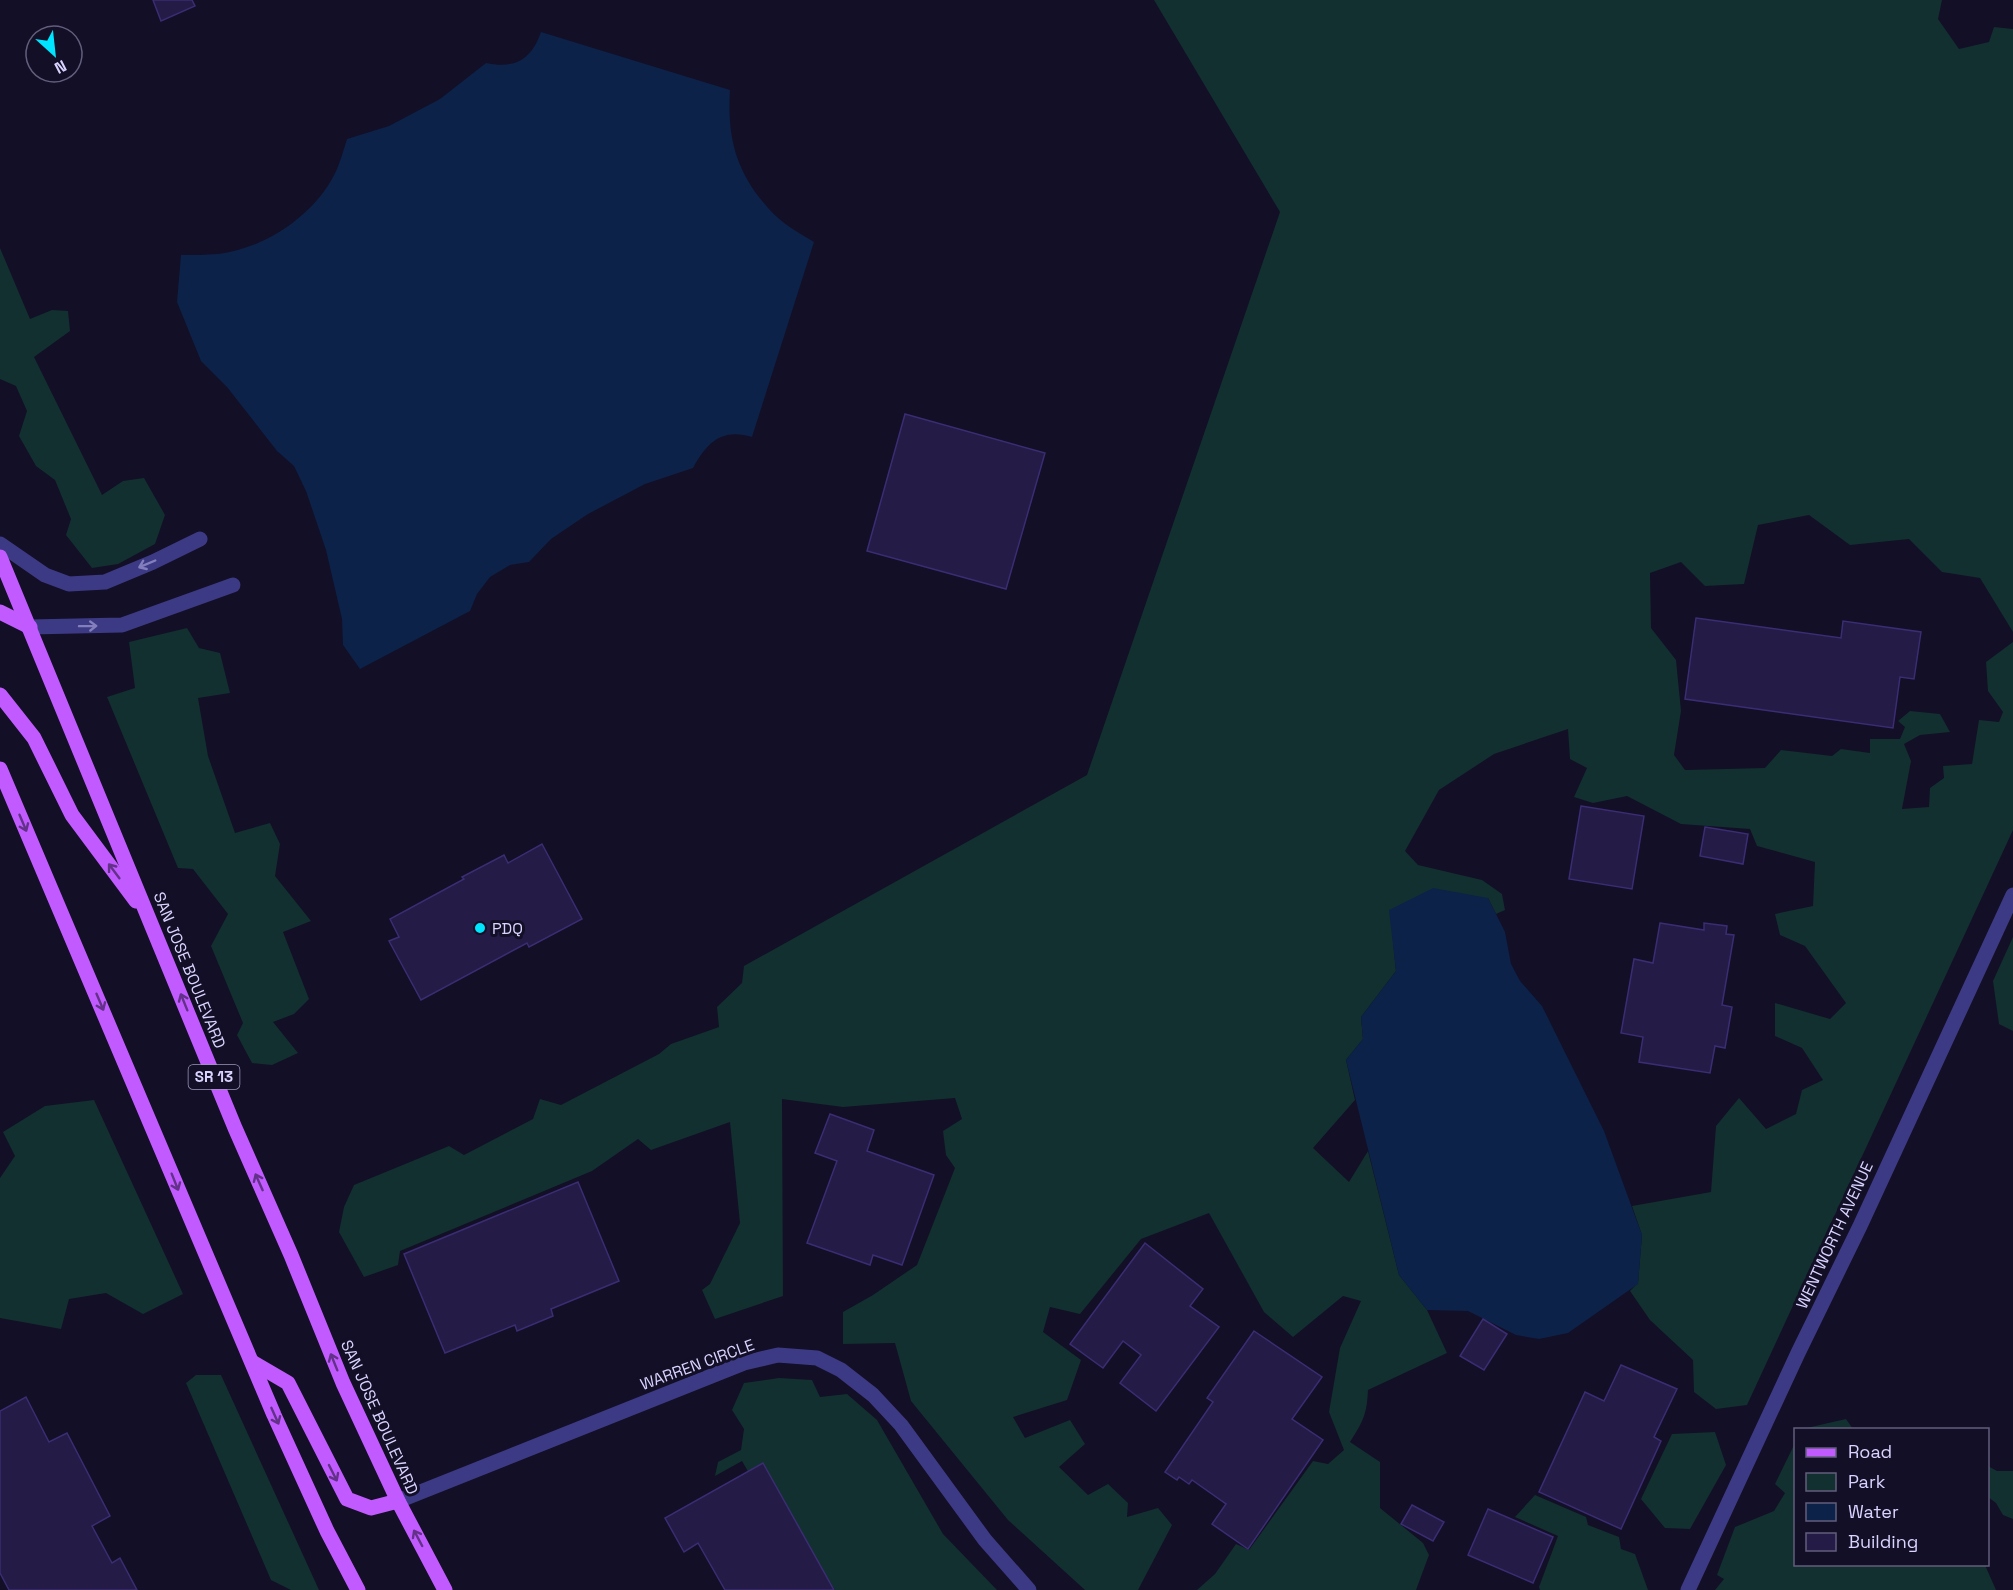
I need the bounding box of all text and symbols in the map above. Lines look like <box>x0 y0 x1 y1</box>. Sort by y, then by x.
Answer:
north arrow <box>24 24 84 84</box>
text: N <box>51 55 70 79</box>
one-way arrow <box>139 559 157 570</box>
one-way arrow <box>78 620 98 632</box>
one-way arrow <box>18 813 29 831</box>
one-way arrow <box>108 863 121 879</box>
street label: SAN JOSE BOULEVARD <box>149 889 231 1052</box>
place label: PDQ <box>492 918 523 939</box>
marker: PDQ <box>473 921 487 935</box>
one-way arrow <box>95 992 106 1011</box>
one-way arrow <box>178 994 189 1012</box>
road number: SR 13 <box>188 1065 240 1089</box>
street label: WENTWORTH AVENUE <box>1791 1158 1878 1312</box>
one-way arrow <box>170 1172 181 1191</box>
one-way arrow <box>253 1174 264 1192</box>
street label: WARREN CIRCLE <box>637 1334 757 1395</box>
street label: SAN JOSE BOULEVARD <box>336 1337 423 1498</box>
one-way arrow <box>328 1353 339 1372</box>
one-way arrow <box>270 1407 281 1425</box>
legend <box>1794 1428 1989 1566</box>
text: Road <box>1848 1440 1892 1463</box>
one-way arrow <box>328 1464 340 1482</box>
text: Park <box>1848 1470 1886 1493</box>
text: Water <box>1848 1500 1899 1523</box>
one-way arrow <box>412 1530 423 1548</box>
text: Building <box>1848 1530 1918 1553</box>

